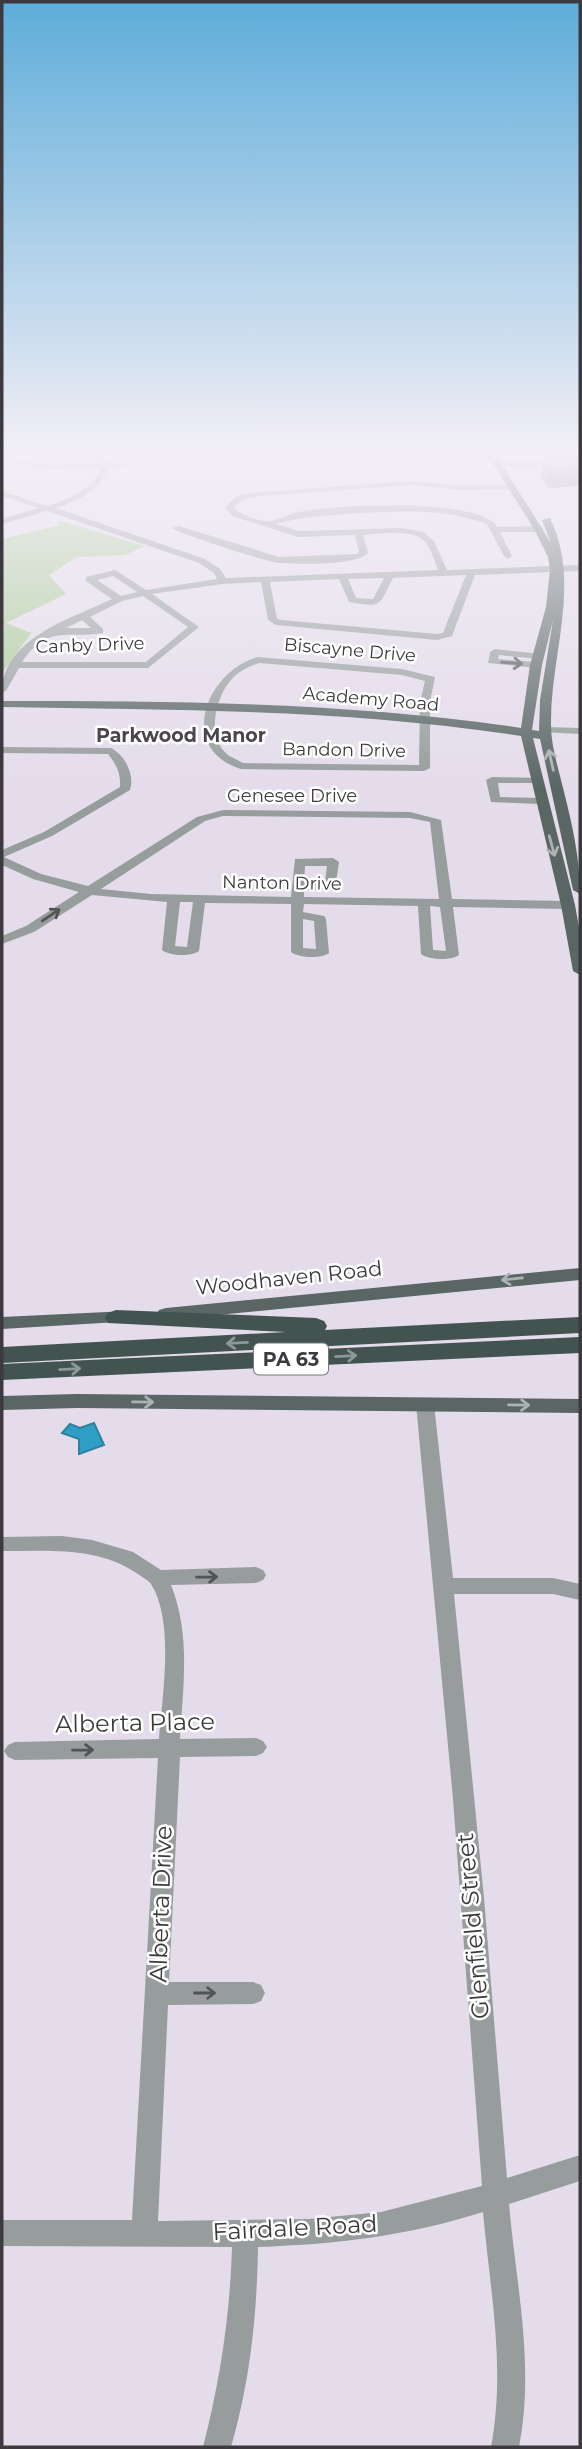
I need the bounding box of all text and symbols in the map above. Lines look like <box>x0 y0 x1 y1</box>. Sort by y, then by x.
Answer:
street label: Canby Drive <box>35 632 145 658</box>
street label: Biscayne Drive <box>283 633 417 667</box>
one-way arrow <box>500 657 522 670</box>
street label: Academy Road <box>302 682 440 716</box>
district label: Parkwood Manor <box>96 724 266 747</box>
street label: Bandon Drive <box>282 738 406 762</box>
one-way arrow <box>543 749 557 772</box>
street label: Genesee Drive <box>227 785 357 807</box>
one-way arrow <box>546 835 559 857</box>
street label: Nanton Drive <box>222 871 342 895</box>
one-way arrow <box>41 908 60 922</box>
street label: Woodhaven Road <box>194 1255 383 1300</box>
one-way arrow <box>501 1273 524 1286</box>
one-way arrow <box>226 1337 249 1350</box>
road number: PA 63 <box>254 1344 328 1374</box>
one-way arrow <box>334 1350 357 1363</box>
one-way arrow <box>58 1363 81 1376</box>
one-way arrow <box>132 1395 155 1408</box>
one-way arrow <box>507 1398 530 1412</box>
one-way arrow <box>195 1570 218 1583</box>
street label: Alberta Place <box>55 1707 215 1738</box>
one-way arrow <box>71 1743 94 1757</box>
street label: Alberta Drive <box>143 1825 178 1983</box>
street label: Glenfield Street <box>450 1832 495 2020</box>
one-way arrow <box>193 1986 216 2000</box>
street label: Fairdale Road <box>212 2209 378 2246</box>

